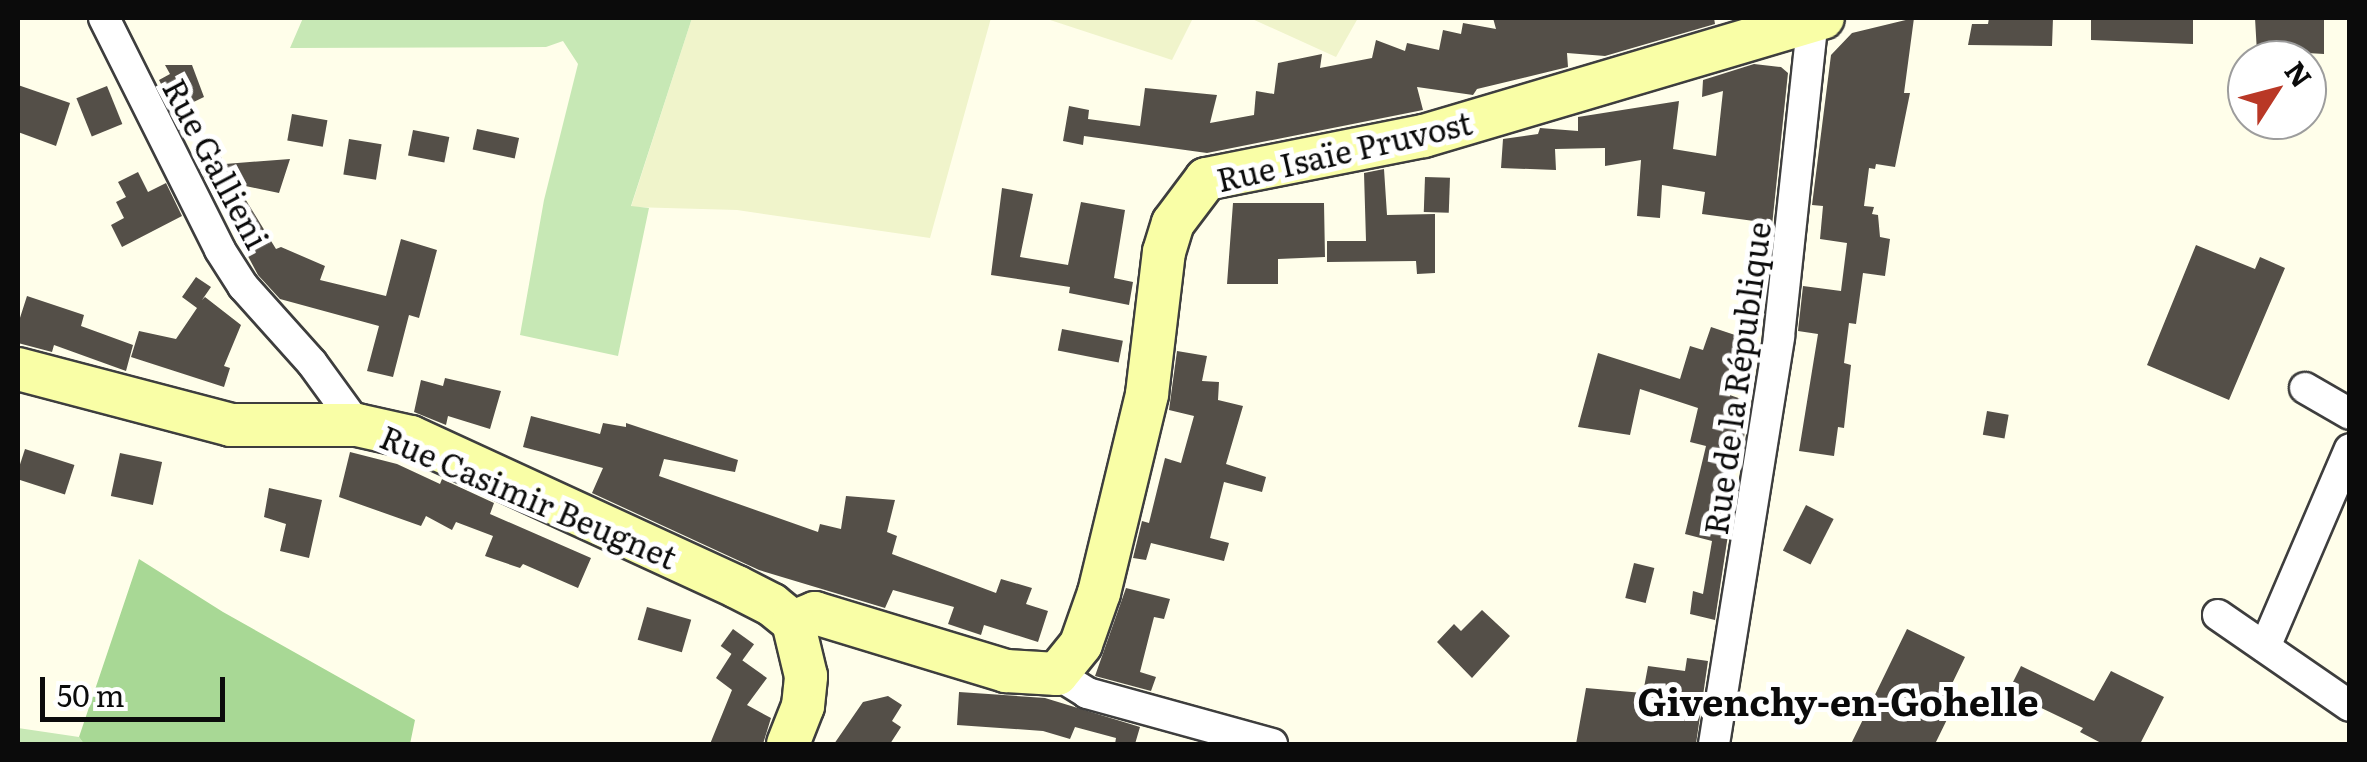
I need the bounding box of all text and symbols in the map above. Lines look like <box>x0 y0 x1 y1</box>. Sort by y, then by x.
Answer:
north arrow <box>2227 40 2327 140</box>
text: N <box>2276 52 2324 95</box>
street label: Rue Gallieni <box>156 72 278 254</box>
street label: Rue Isaïe Pruvost <box>1213 102 1475 198</box>
street label: Rue de la République <box>1695 219 1777 537</box>
street label: Rue Casimir Beugnet <box>375 416 683 576</box>
scale bar <box>45 657 230 719</box>
text: 50 m <box>57 672 125 716</box>
district label: Givenchy-en-Gohelle <box>1637 677 2039 723</box>

